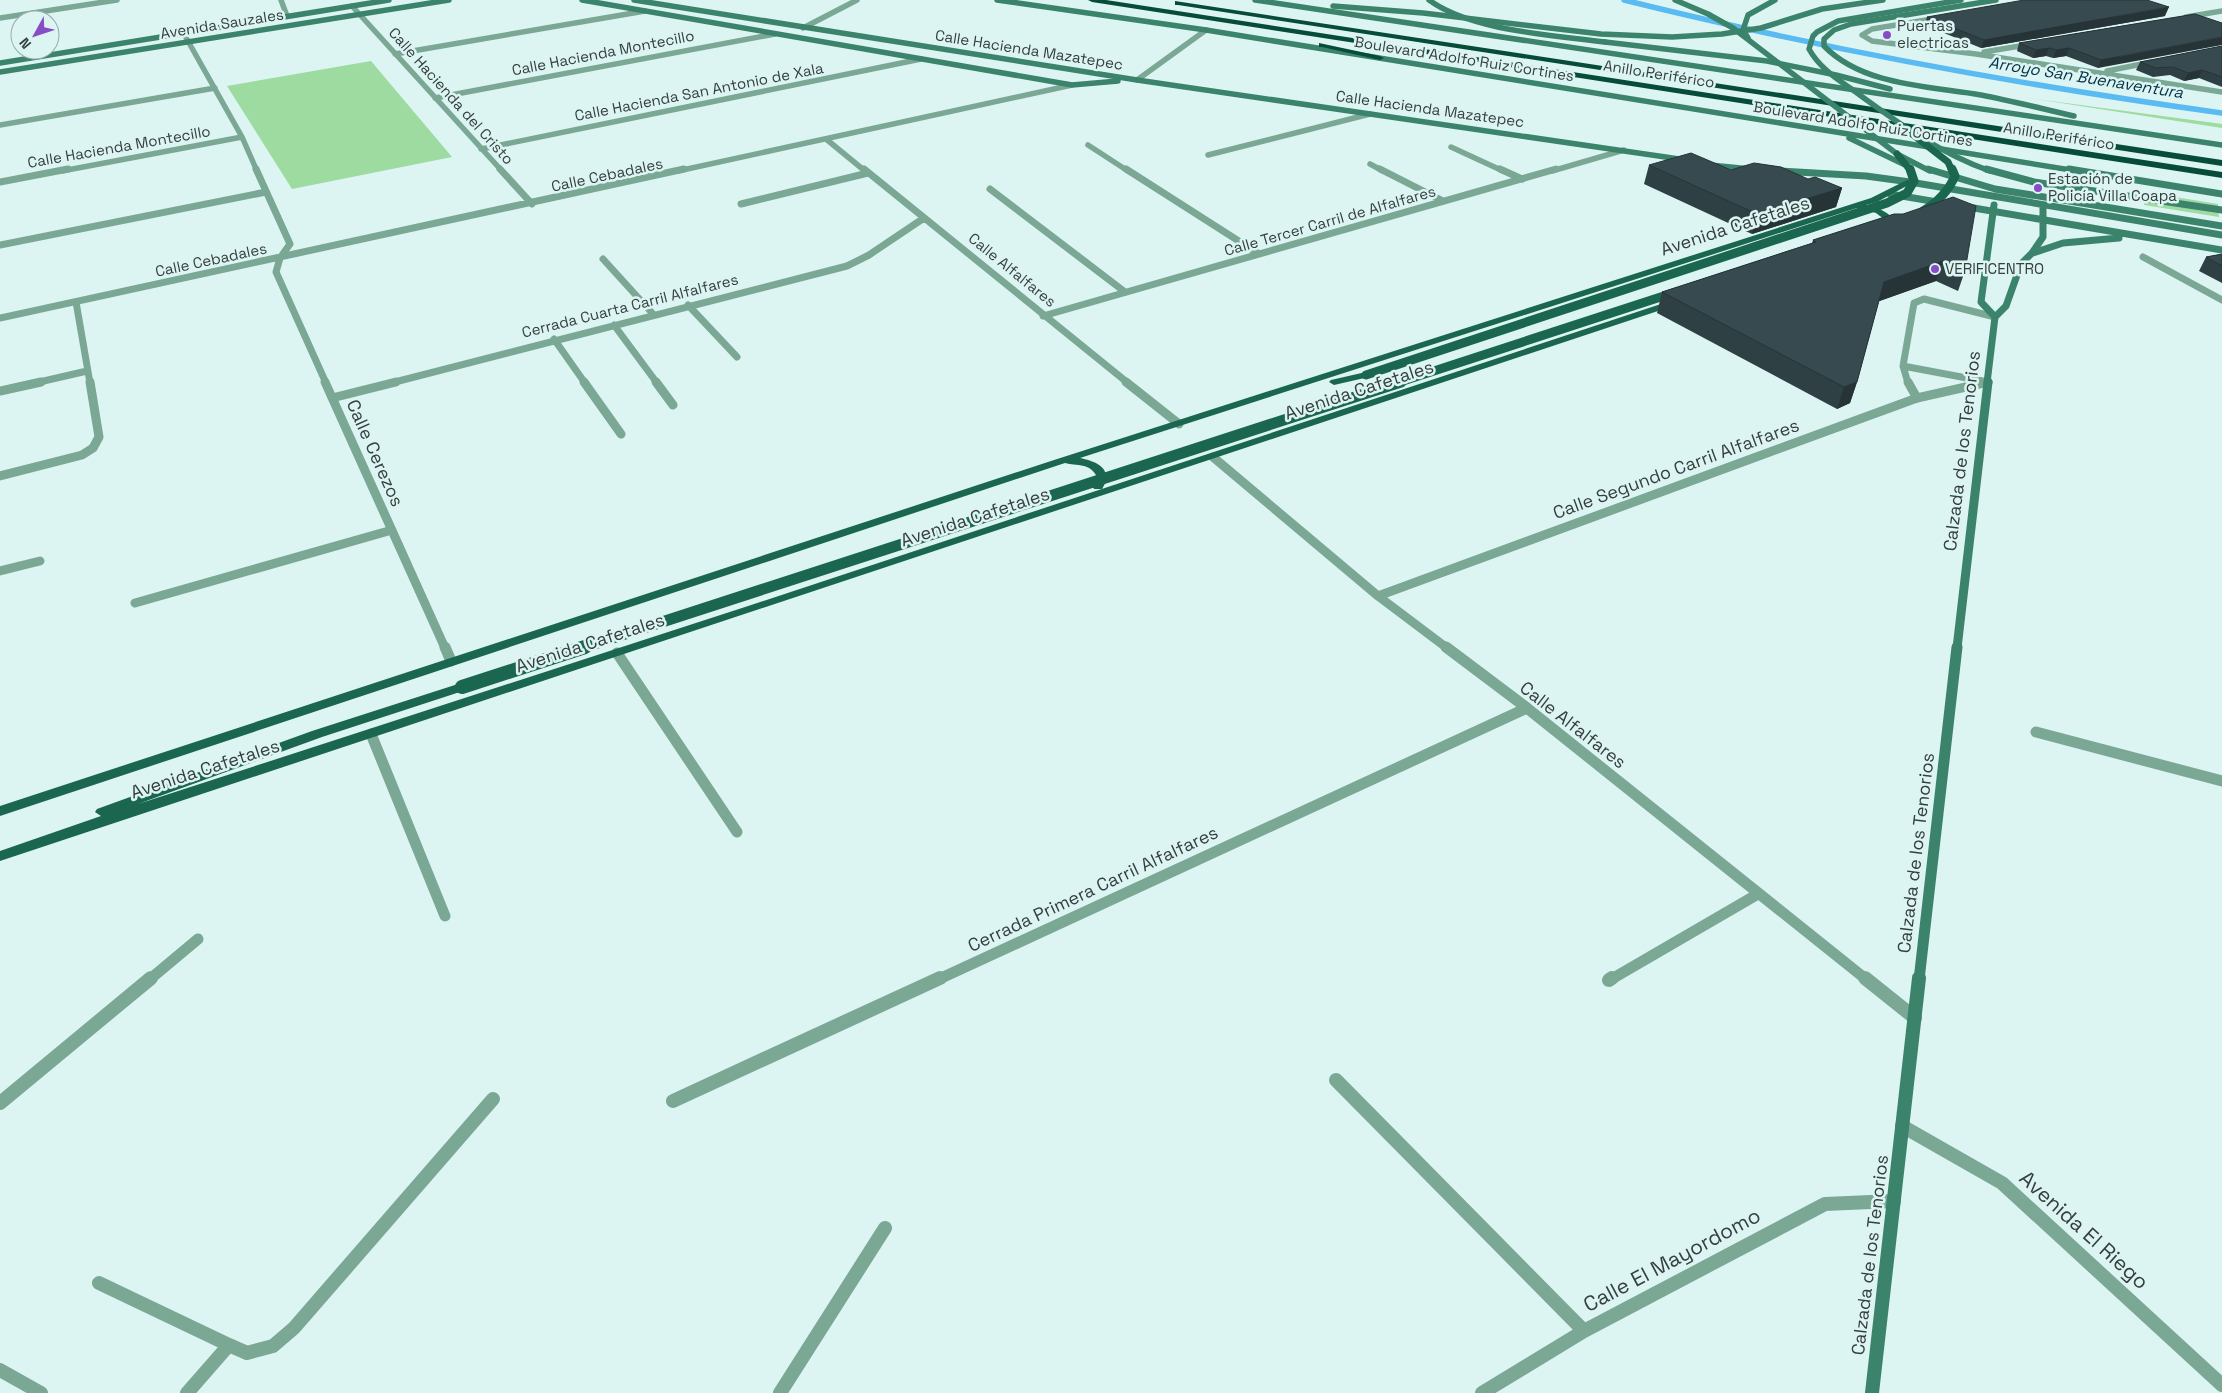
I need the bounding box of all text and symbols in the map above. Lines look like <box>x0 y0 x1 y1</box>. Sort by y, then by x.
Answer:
street label: Avenida Sauzales <box>159 4 285 43</box>
north arrow <box>10 10 60 60</box>
place label: Puertas electricas <box>1897 16 1969 52</box>
street label: Calle Hacienda del Cristo <box>385 23 518 168</box>
street label: Calle Hacienda Montecillo <box>510 25 696 80</box>
street label: Calle Hacienda Mazatepec <box>934 25 1124 74</box>
marker: Puertas electricas <box>1881 29 1893 41</box>
street label: Boulevard Adolfo Ruiz Cortines <box>1353 32 1575 85</box>
text: N <box>15 34 35 53</box>
water label: Arroyo San Buenaventura <box>1987 52 2185 103</box>
street label: Anillo Periférico <box>1602 55 1716 92</box>
street label: Calle Hacienda San Antonio de Xala <box>573 58 825 125</box>
street label: Calle Hacienda Mazatepec <box>1335 86 1525 131</box>
street label: Boulevard Adolfo Ruiz Cortines <box>1752 97 1974 150</box>
street label: Anillo Periférico <box>2002 117 2116 154</box>
street label: Calle Hacienda Montecillo <box>26 121 212 172</box>
street label: Calle Cebadales <box>549 153 665 196</box>
place label: Estación de Policía Villa Coapa <box>2048 169 2177 205</box>
street label: Calle Tercer Carril de Alfalfares <box>1222 181 1438 260</box>
marker: Estación de Policía Villa Coapa <box>2032 182 2044 194</box>
street label: Avenida Cafetales <box>1657 191 1812 260</box>
street label: Calle Alfalfares <box>965 228 1060 311</box>
street label: Calle Cebadales <box>153 238 269 281</box>
place label: VERIFICENTRO <box>1945 259 2044 278</box>
marker: VERIFICENTRO <box>1929 263 1941 275</box>
street label: Cerrada Cuarta Carril Alfalfares <box>520 269 740 342</box>
street label: Calzada de los Tenorios <box>1938 349 1985 552</box>
street label: Avenida Cafetales <box>1281 355 1436 424</box>
street label: Calle Cerezos <box>342 396 409 510</box>
street label: Calle Segundo Carril Alfalfares <box>1550 413 1802 524</box>
street label: Avenida Cafetales <box>897 482 1052 551</box>
street label: Avenida Cafetales <box>512 608 667 677</box>
street label: Calle Alfalfares <box>1515 676 1631 773</box>
street label: Avenida Cafetales <box>127 734 282 803</box>
street label: Calzada de los Tenorios <box>1892 751 1939 954</box>
street label: Cerrada Primera Carril Alfalfares <box>964 820 1222 957</box>
street label: Calzada de los Tenorios <box>1846 1153 1893 1356</box>
street label: Avenida El Riego <box>2014 1164 2155 1295</box>
street label: Calle El Mayordomo <box>1578 1201 1765 1318</box>

